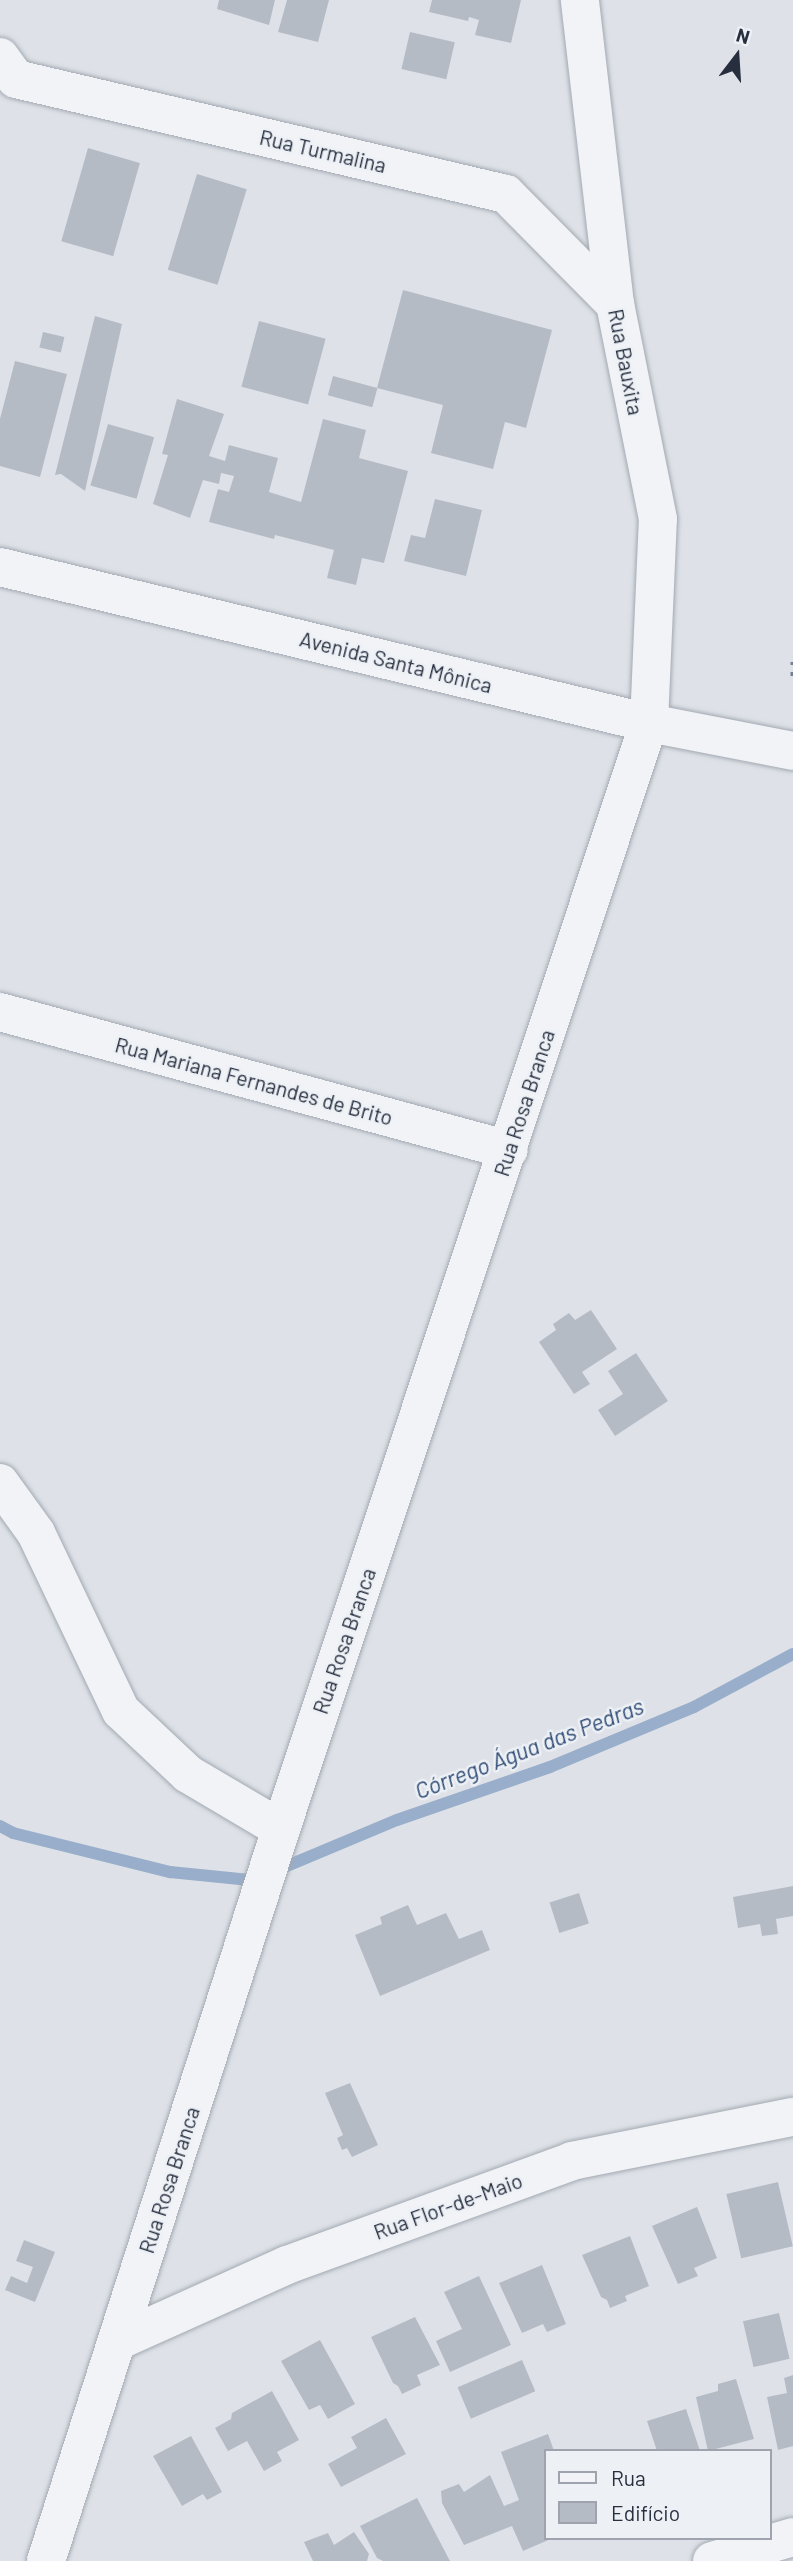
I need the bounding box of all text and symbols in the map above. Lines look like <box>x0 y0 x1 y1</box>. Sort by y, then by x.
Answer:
north arrow <box>702 21 772 91</box>
text: N <box>734 23 753 48</box>
street label: Rua Turmalina <box>257 124 389 178</box>
street label: Rua Bauxita <box>603 307 649 417</box>
street label: Avenida Santa Mônica <box>297 626 495 698</box>
street label: Rua Rosa Branca <box>488 1027 560 1179</box>
street label: Rua Mariana Fernandes de Brito <box>112 1032 396 1130</box>
street label: Rua Rosa Branca <box>307 1565 381 1717</box>
water label: Córrego Água das Pedras <box>411 1692 647 1804</box>
street label: Rua Rosa Branca <box>133 2104 205 2256</box>
street label: Rua Flor-de-Maio <box>370 2167 526 2245</box>
legend <box>544 2449 772 2540</box>
text: Rua <box>611 2465 646 2490</box>
text: Edifício <box>611 2500 680 2525</box>

